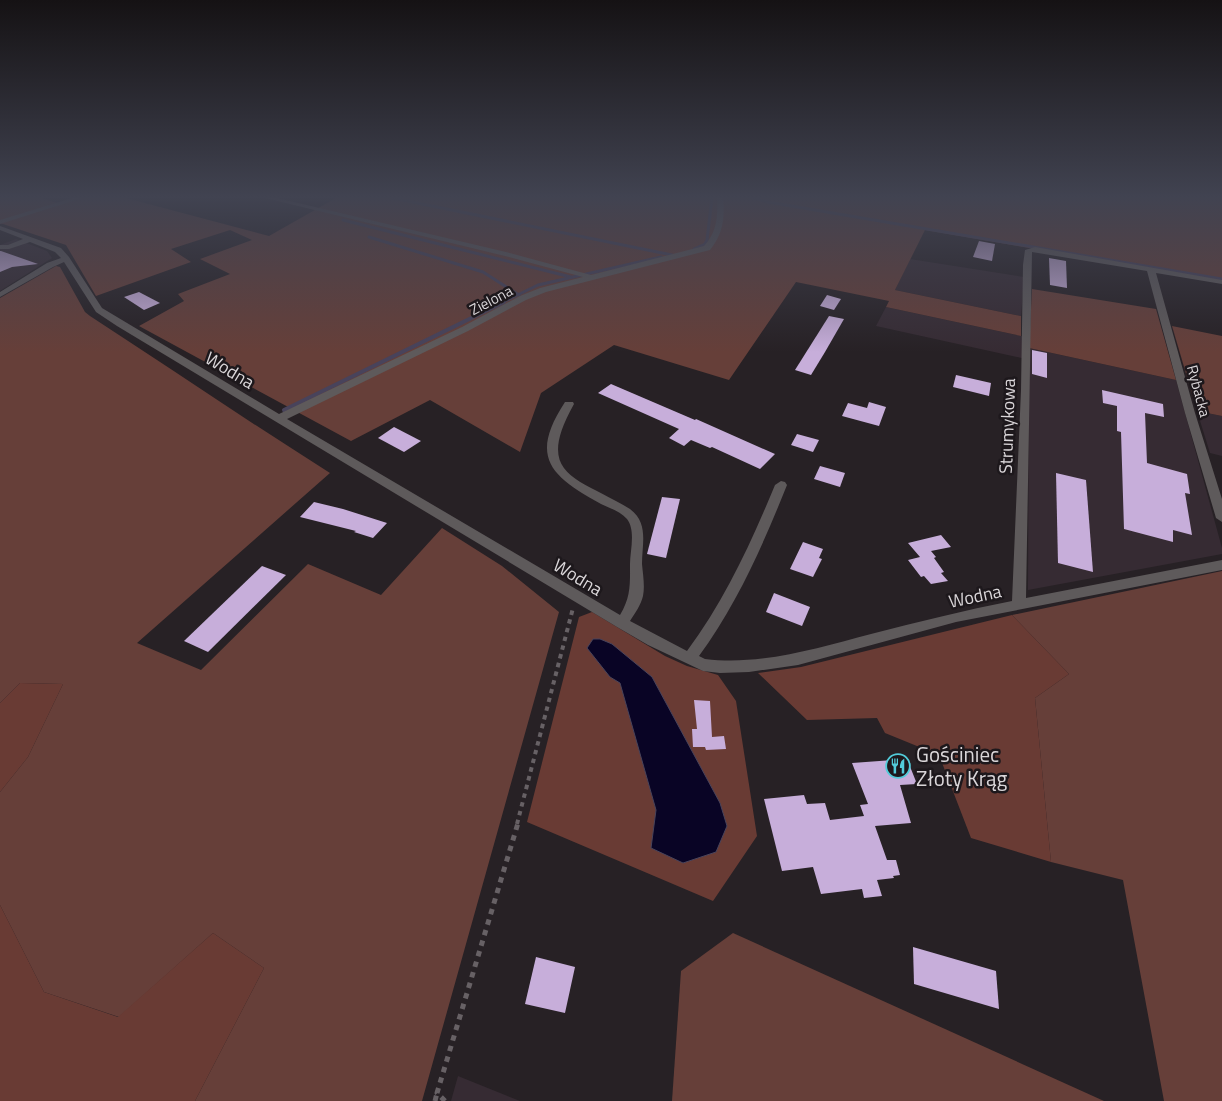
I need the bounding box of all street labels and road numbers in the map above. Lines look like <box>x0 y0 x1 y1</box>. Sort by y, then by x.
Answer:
street label: Zielona <box>465 279 517 321</box>
street label: Wodna <box>200 345 260 395</box>
street label: Rybacka <box>1181 362 1217 420</box>
street label: Strumykowa <box>992 378 1022 474</box>
street label: Wodna <box>548 552 608 602</box>
street label: Wodna <box>946 577 1004 615</box>

